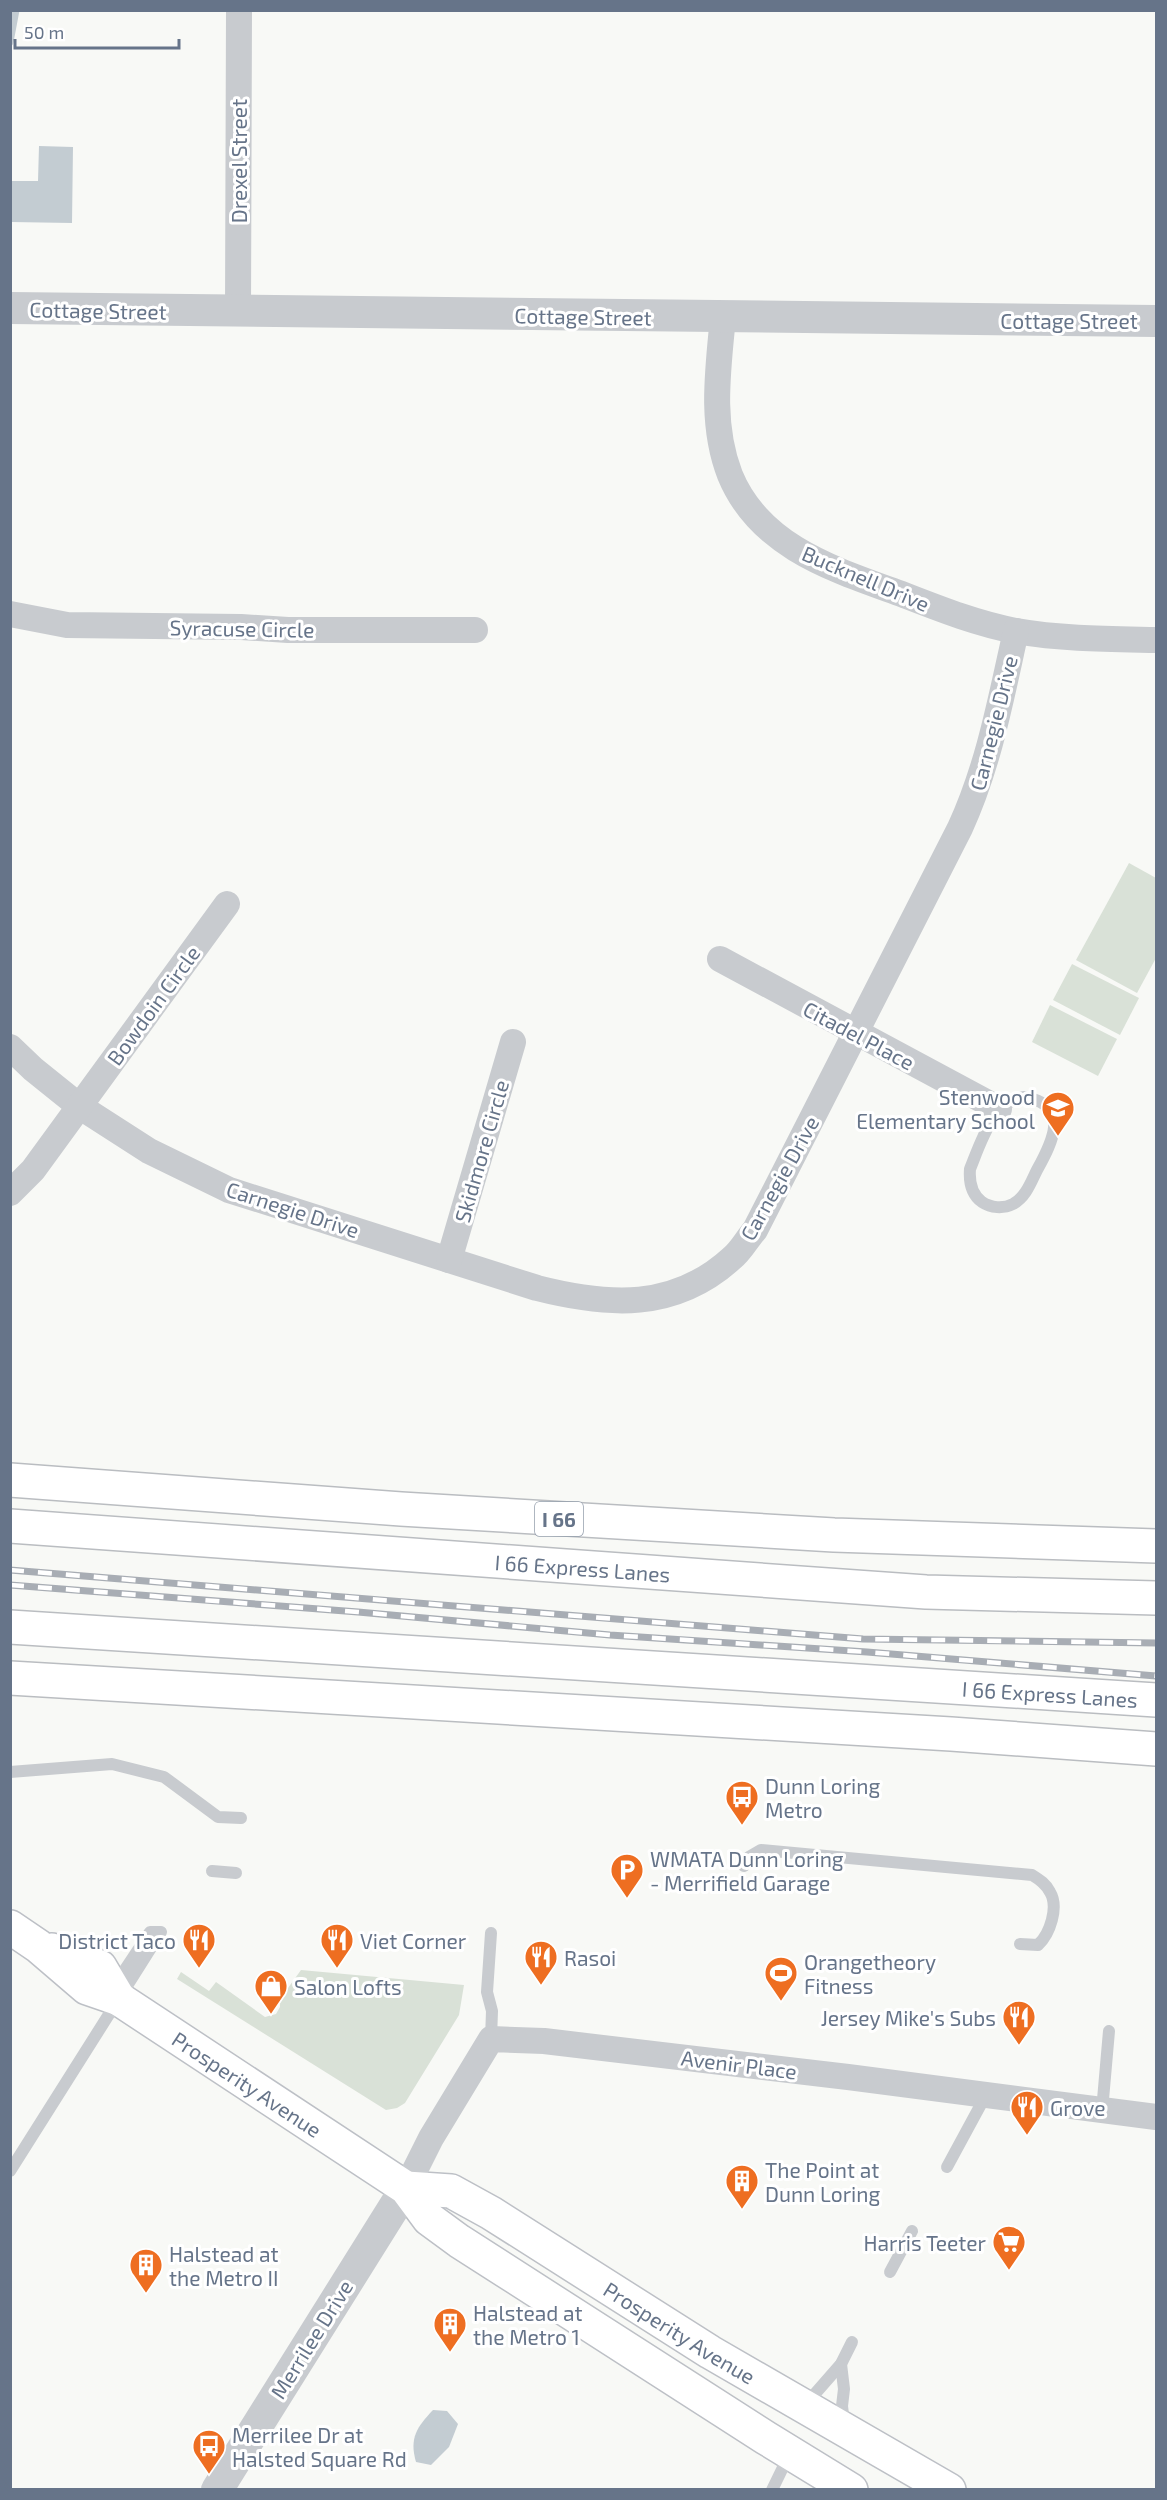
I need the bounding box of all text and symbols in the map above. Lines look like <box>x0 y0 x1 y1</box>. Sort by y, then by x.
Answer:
scale bar <box>15 12 178 50</box>
text: 50 m <box>24 21 64 43</box>
street label: Drexel Street <box>226 99 251 223</box>
street label: Cottage Street <box>29 296 167 324</box>
street label: Cottage Street <box>514 302 652 330</box>
street label: Cottage Street <box>1000 308 1138 333</box>
street label: Bucknell Drive <box>799 540 933 616</box>
street label: Syracuse Circle <box>169 614 315 642</box>
street label: Carnegie Drive <box>964 653 1022 793</box>
street label: Bowdoin Circle <box>101 940 205 1070</box>
street label: Citadel Place <box>799 995 919 1075</box>
street label: Skidmore Circle <box>449 1077 513 1225</box>
place label: Stenwood Elementary School <box>856 1084 1036 1133</box>
school or university icon: Stenwood Elementary School <box>1040 1090 1076 1137</box>
street label: Carnegie Drive <box>735 1112 823 1244</box>
street label: Carnegie Drive <box>223 1176 363 1242</box>
road number: I 66 <box>535 1502 583 1536</box>
street label: I 66 Express Lanes <box>494 1548 671 1586</box>
street label: I 66 Express Lanes <box>961 1675 1138 1711</box>
place label: Dunn Loring Metro <box>765 1773 881 1822</box>
bus stop icon: Dunn Loring Metro <box>724 1779 760 1826</box>
place label: WMATA Dunn Loring - Merrifield Garage <box>650 1846 844 1895</box>
parking icon: WMATA Dunn Loring - Merrifield Garage <box>609 1852 645 1899</box>
restaurant icon: District Taco <box>181 1922 217 1969</box>
restaurant icon: Viet Corner <box>319 1922 355 1969</box>
place label: District Taco <box>58 1928 176 1953</box>
place label: Viet Corner <box>360 1928 467 1953</box>
restaurant icon: Rasoi <box>523 1939 559 1986</box>
place label: Rasoi <box>564 1945 616 1970</box>
place label: Orangetheory Fitness <box>804 1949 936 1998</box>
sports icon: Orangetheory Fitness <box>763 1955 799 2002</box>
shop icon: Salon Lofts <box>253 1968 289 2015</box>
place label: Salon Lofts <box>294 1974 402 1999</box>
restaurant icon: Jersey Mike's Subs <box>1001 1999 1037 2046</box>
place label: Jersey Mike's Subs <box>821 2005 996 2030</box>
street label: Prosperity Avenue <box>168 2025 327 2142</box>
street label: Avenir Place <box>680 2044 798 2084</box>
restaurant icon: Grove <box>1009 2089 1045 2136</box>
place label: Grove <box>1050 2095 1105 2120</box>
place label: The Point at Dunn Loring <box>765 2157 881 2206</box>
building icon: The Point at Dunn Loring <box>724 2163 760 2210</box>
supermarket icon: Harris Teeter <box>991 2224 1027 2271</box>
place label: Harris Teeter <box>863 2230 987 2255</box>
place label: Halstead at the Metro II <box>169 2241 279 2290</box>
building icon: Halstead at the Metro II <box>128 2247 164 2294</box>
street label: Merrilee Drive <box>265 2275 357 2403</box>
street label: Prosperity Avenue <box>600 2276 760 2388</box>
place label: Halstead at the Metro 1 <box>473 2300 583 2349</box>
building icon: Halstead at the Metro 1 <box>432 2306 468 2353</box>
place label: Merrilee Dr at Halsted Square Rd <box>232 2422 407 2471</box>
bus stop icon: Merrilee Dr at Halsted Square Rd <box>191 2428 227 2475</box>

